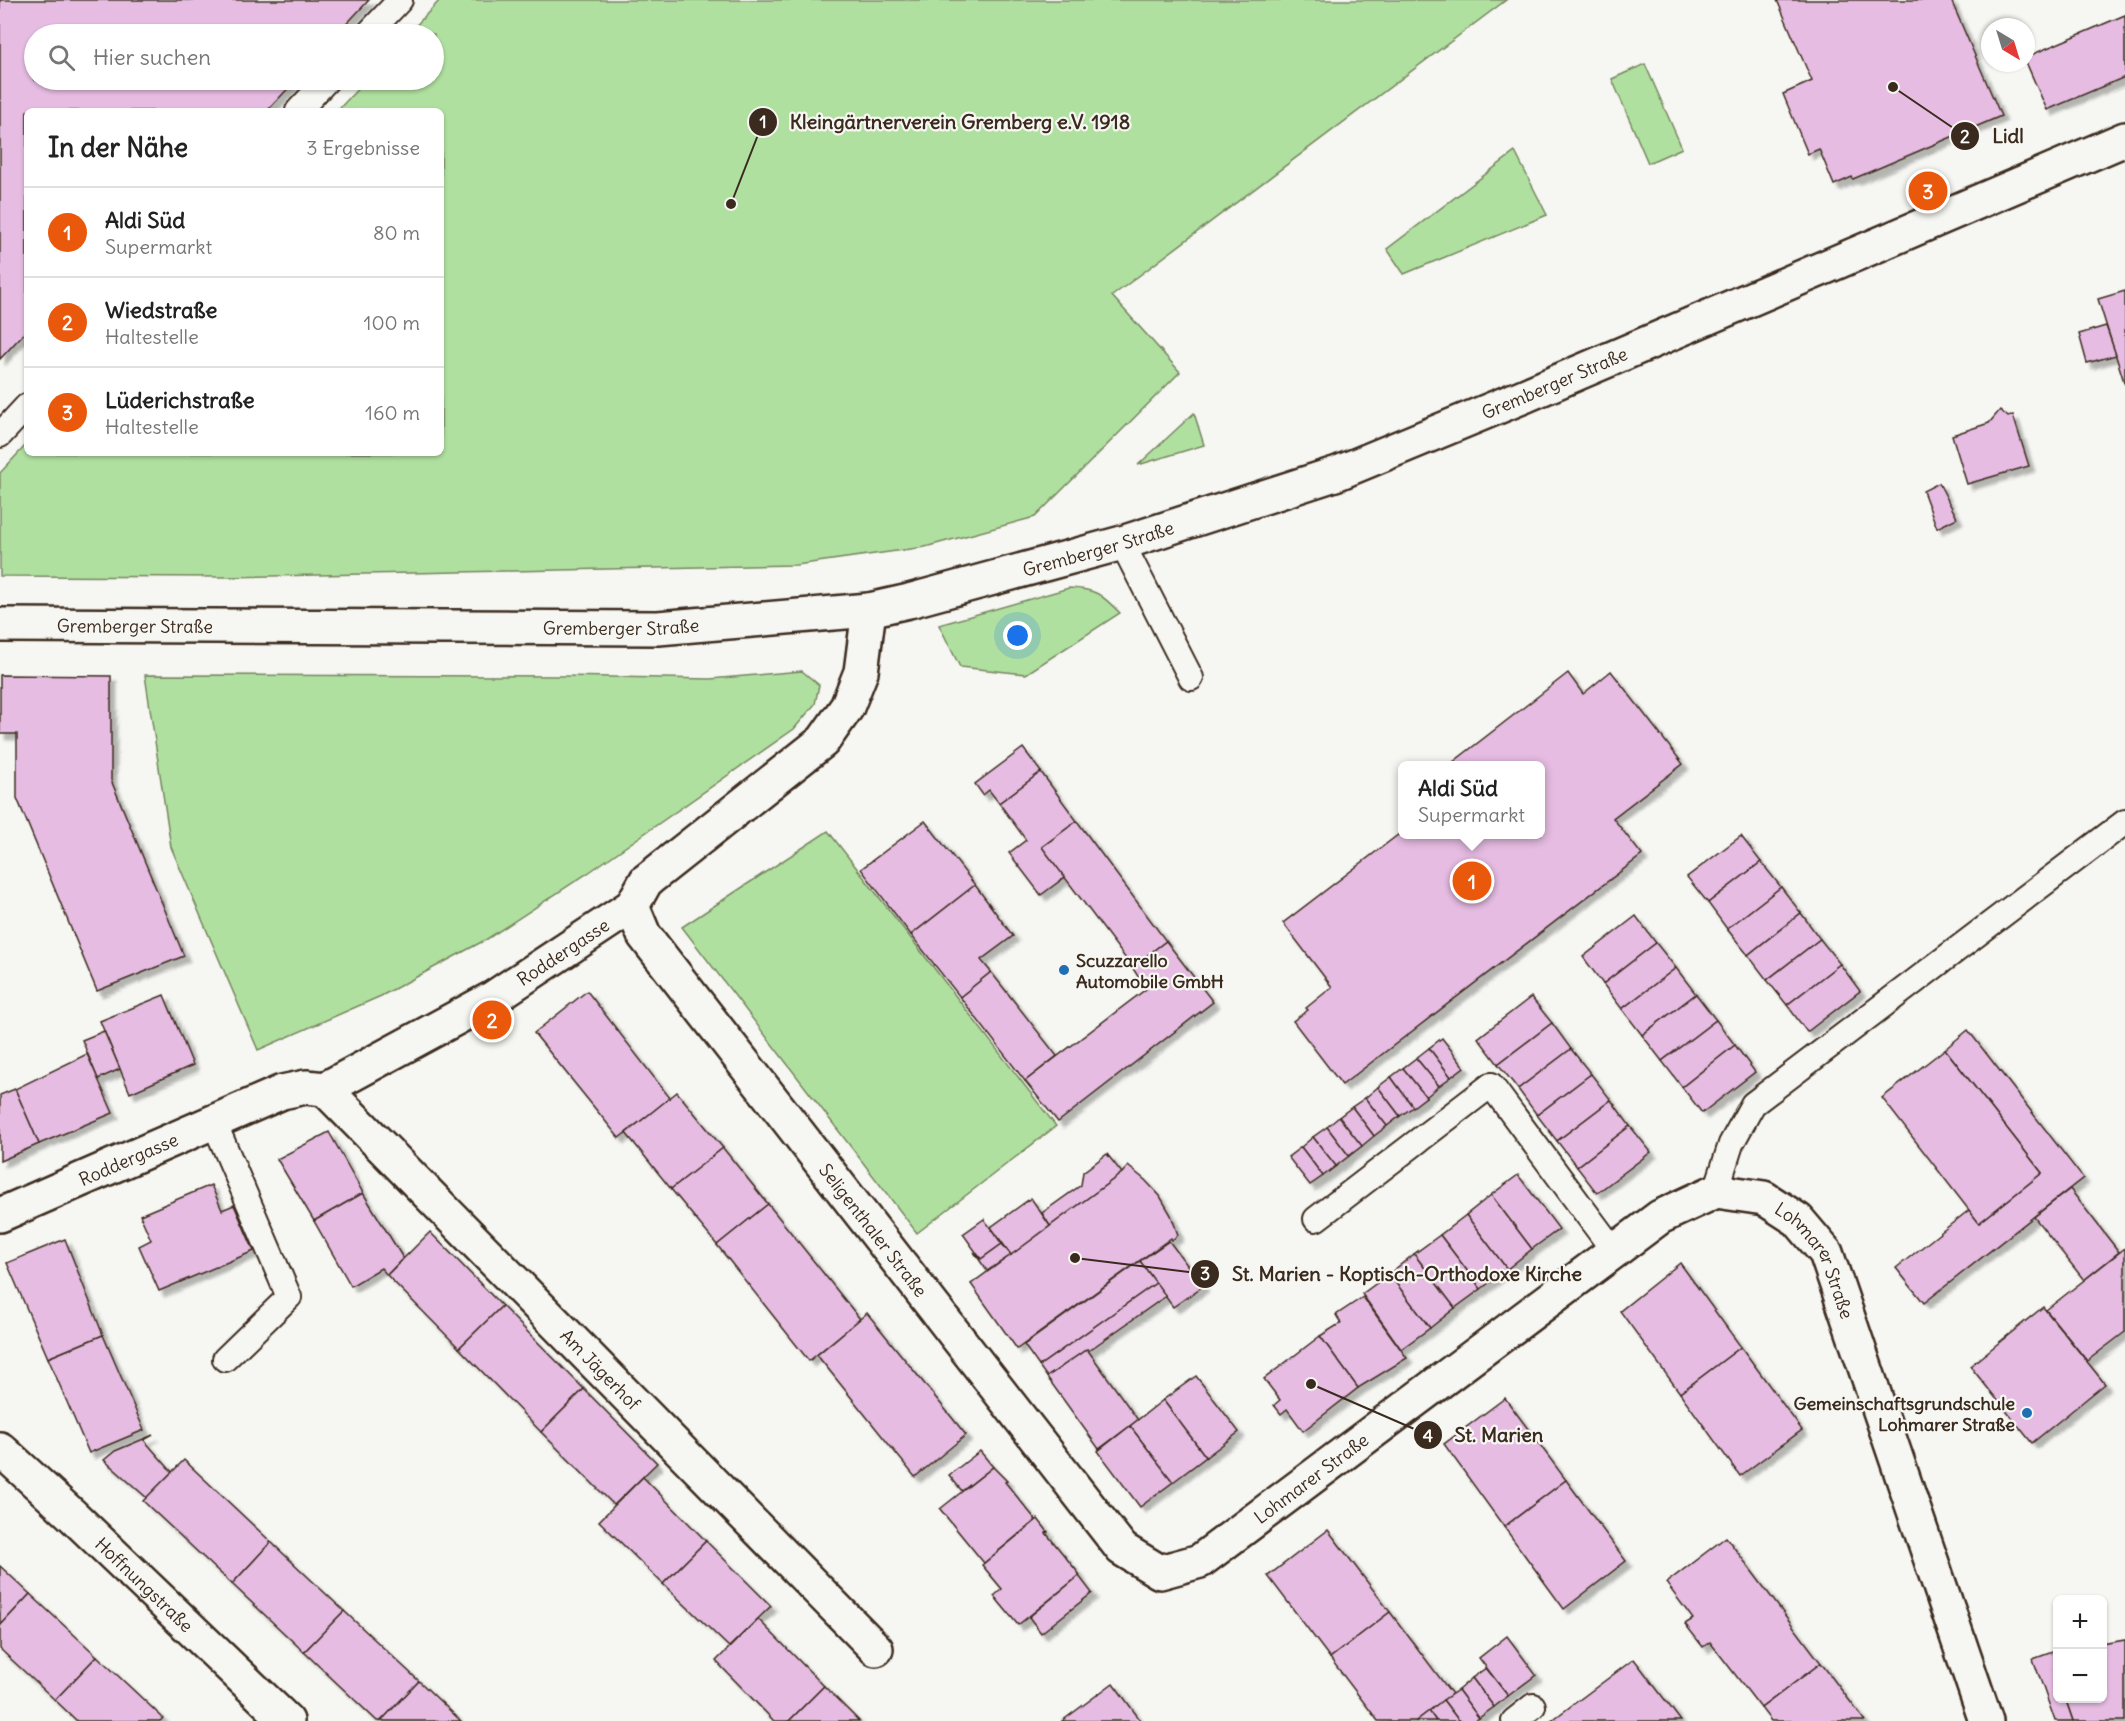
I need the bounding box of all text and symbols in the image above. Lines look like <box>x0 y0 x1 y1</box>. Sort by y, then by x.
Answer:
north arrow <box>1981 18 2035 72</box>
search box <box>24 24 444 90</box>
icon: search <box>45 41 78 74</box>
text: Hier suchen <box>93 43 211 71</box>
callout: Kleingärtnerverein Gremberg e.V. 1918 <box>748 103 1143 141</box>
text: Kleingärtnerverein Gremberg e.V. 1918 <box>790 109 1130 134</box>
text: 1 <box>759 110 767 133</box>
callout: Lidl <box>1950 117 2036 155</box>
text: Lidl <box>1992 123 2024 148</box>
text: 2 <box>1960 125 1970 148</box>
text: In der Nähe <box>48 131 188 164</box>
text: 3 Ergebnisse <box>306 135 420 160</box>
pin: 3 <box>1908 168 1948 213</box>
text: Aldi Süd <box>105 206 185 234</box>
text: 1 <box>64 220 71 245</box>
text: 80 m <box>373 220 420 245</box>
text: Supermarkt <box>105 234 212 259</box>
text: Wiedstraße <box>105 296 217 324</box>
text: 2 <box>62 310 73 335</box>
text: 100 m <box>363 310 420 335</box>
text: Haltestelle <box>105 324 199 349</box>
street label: Gremberger Straße <box>1478 342 1631 424</box>
text: Lüderichstraße <box>105 386 255 414</box>
text: 3 <box>62 400 73 425</box>
text: 160 m <box>365 400 420 425</box>
text: Haltestelle <box>105 414 199 439</box>
street label: Gremberger Straße <box>1020 516 1177 581</box>
street label: Gremberger Straße <box>543 613 700 640</box>
street label: Gremberger Straße <box>57 614 213 637</box>
your location <box>1003 621 1032 650</box>
popup <box>1398 761 1545 839</box>
text: Aldi Süd <box>1418 774 1498 802</box>
text: Supermarkt <box>1418 802 1525 827</box>
pin: 1 <box>1452 858 1492 904</box>
street label: Roddergasse <box>512 913 613 991</box>
place label: Scuzzarello Automobile GmbH <box>1076 949 1224 993</box>
marker: Scuzzarello Automobile GmbH <box>1057 963 1071 977</box>
pin: 2 <box>472 998 512 1042</box>
street label: Roddergasse <box>75 1127 181 1191</box>
street label: Seligenthaler Straße <box>814 1159 933 1301</box>
street label: Lohmarer Straße <box>1771 1197 1859 1322</box>
callout: St. Marien - Koptisch-Orthodoxe Kirche <box>1190 1255 1594 1293</box>
text: St. Marien - Koptisch-Orthodoxe Kirche <box>1232 1261 1582 1286</box>
text: 3 <box>1200 1262 1210 1285</box>
street label: Am Jägerhof <box>556 1324 646 1415</box>
place label: Gemeinschaftsgrundschule Lohmarer Straße <box>1793 1392 2015 1436</box>
marker: Gemeinschaftsgrundschule Lohmarer Straße <box>2020 1406 2034 1420</box>
callout: St. Marien <box>1413 1416 1556 1454</box>
text: St. Marien <box>1455 1422 1544 1447</box>
text: 4 <box>1423 1424 1434 1447</box>
street label: Lohmarer Straße <box>1249 1428 1373 1528</box>
street label: Hoffnungstraße <box>91 1532 198 1637</box>
map controls <box>2053 1595 2107 1703</box>
button: + <box>2053 1595 2107 1649</box>
button: − <box>2053 1649 2107 1703</box>

